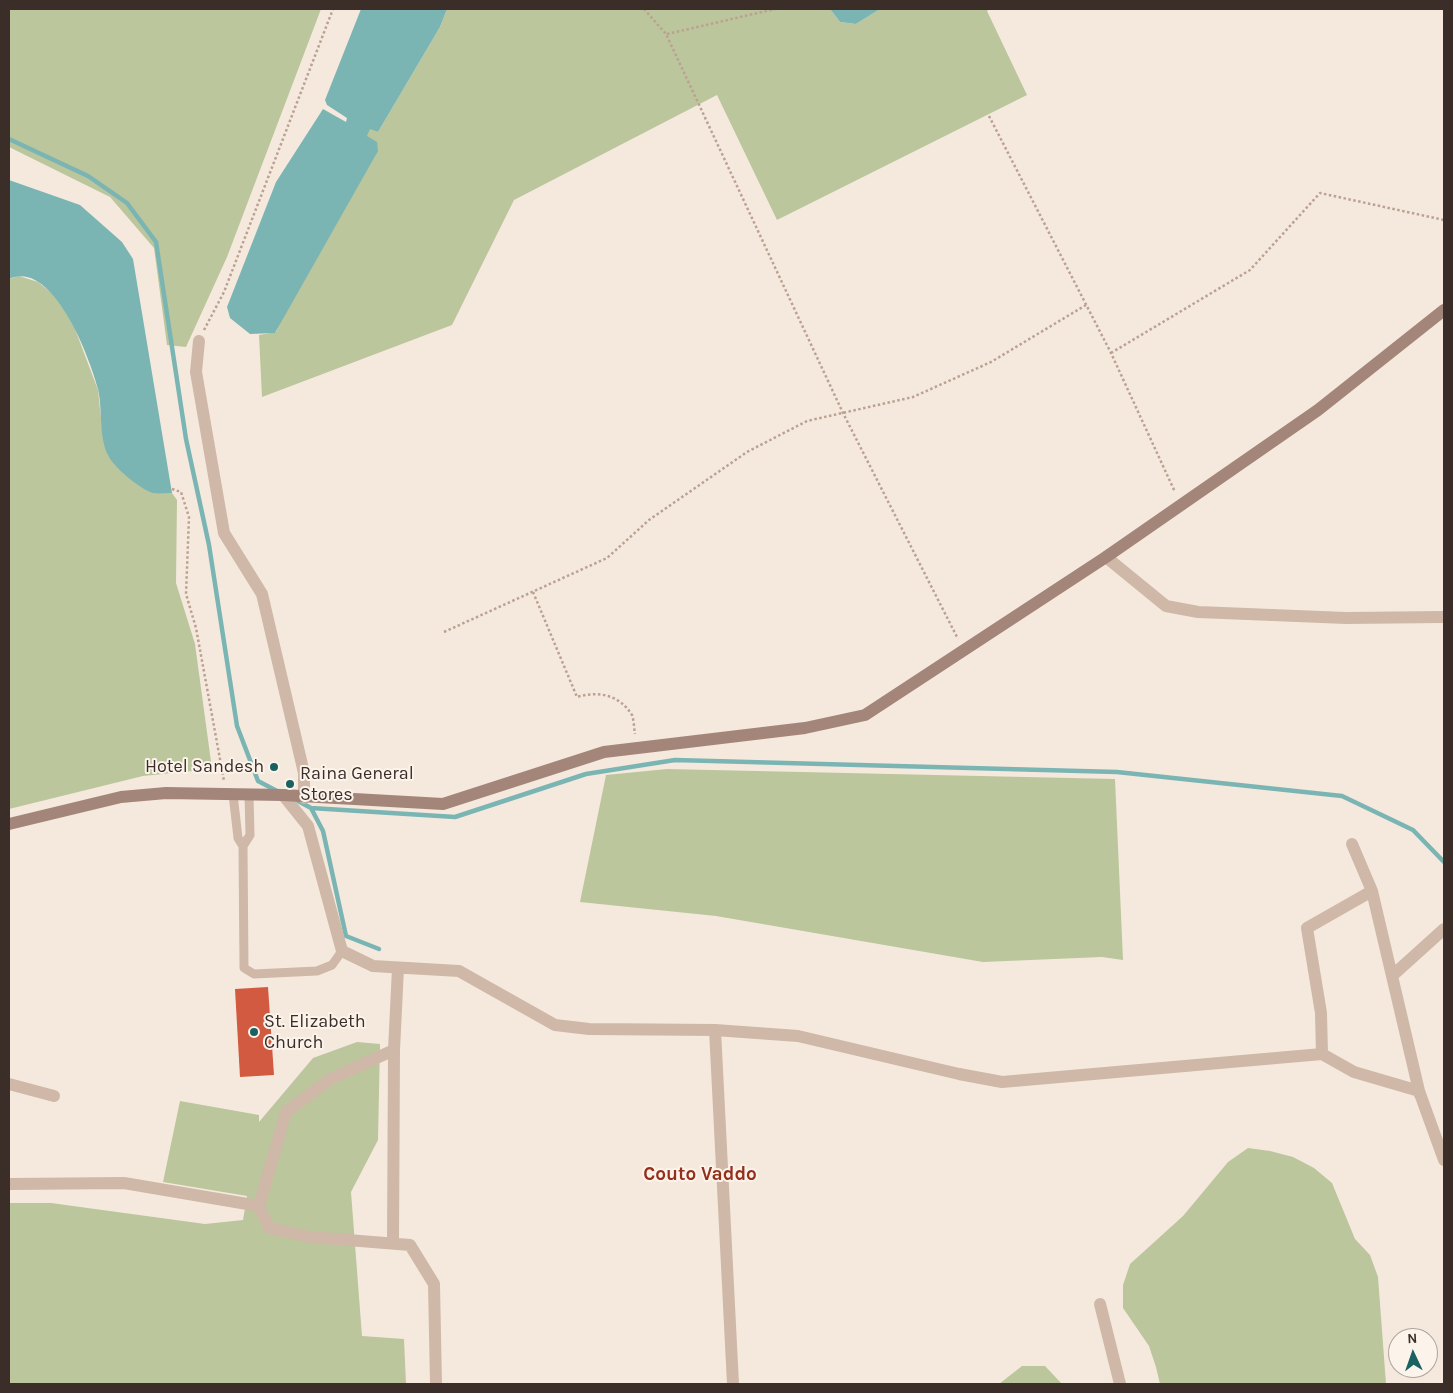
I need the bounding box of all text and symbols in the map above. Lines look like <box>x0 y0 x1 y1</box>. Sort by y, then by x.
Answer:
place label: Hotel Sandesh <box>145 756 264 778</box>
marker: Hotel Sandesh <box>268 761 280 773</box>
place label: Raina General Stores <box>300 763 414 806</box>
marker: Raina General Stores <box>284 778 296 790</box>
place label: St. Elizabeth Church <box>264 1011 366 1054</box>
marker: St. Elizabeth Church <box>248 1026 260 1038</box>
district label: Couto Vaddo <box>643 1164 757 1186</box>
north arrow <box>1388 1328 1438 1378</box>
text: N <box>1407 1330 1418 1347</box>

